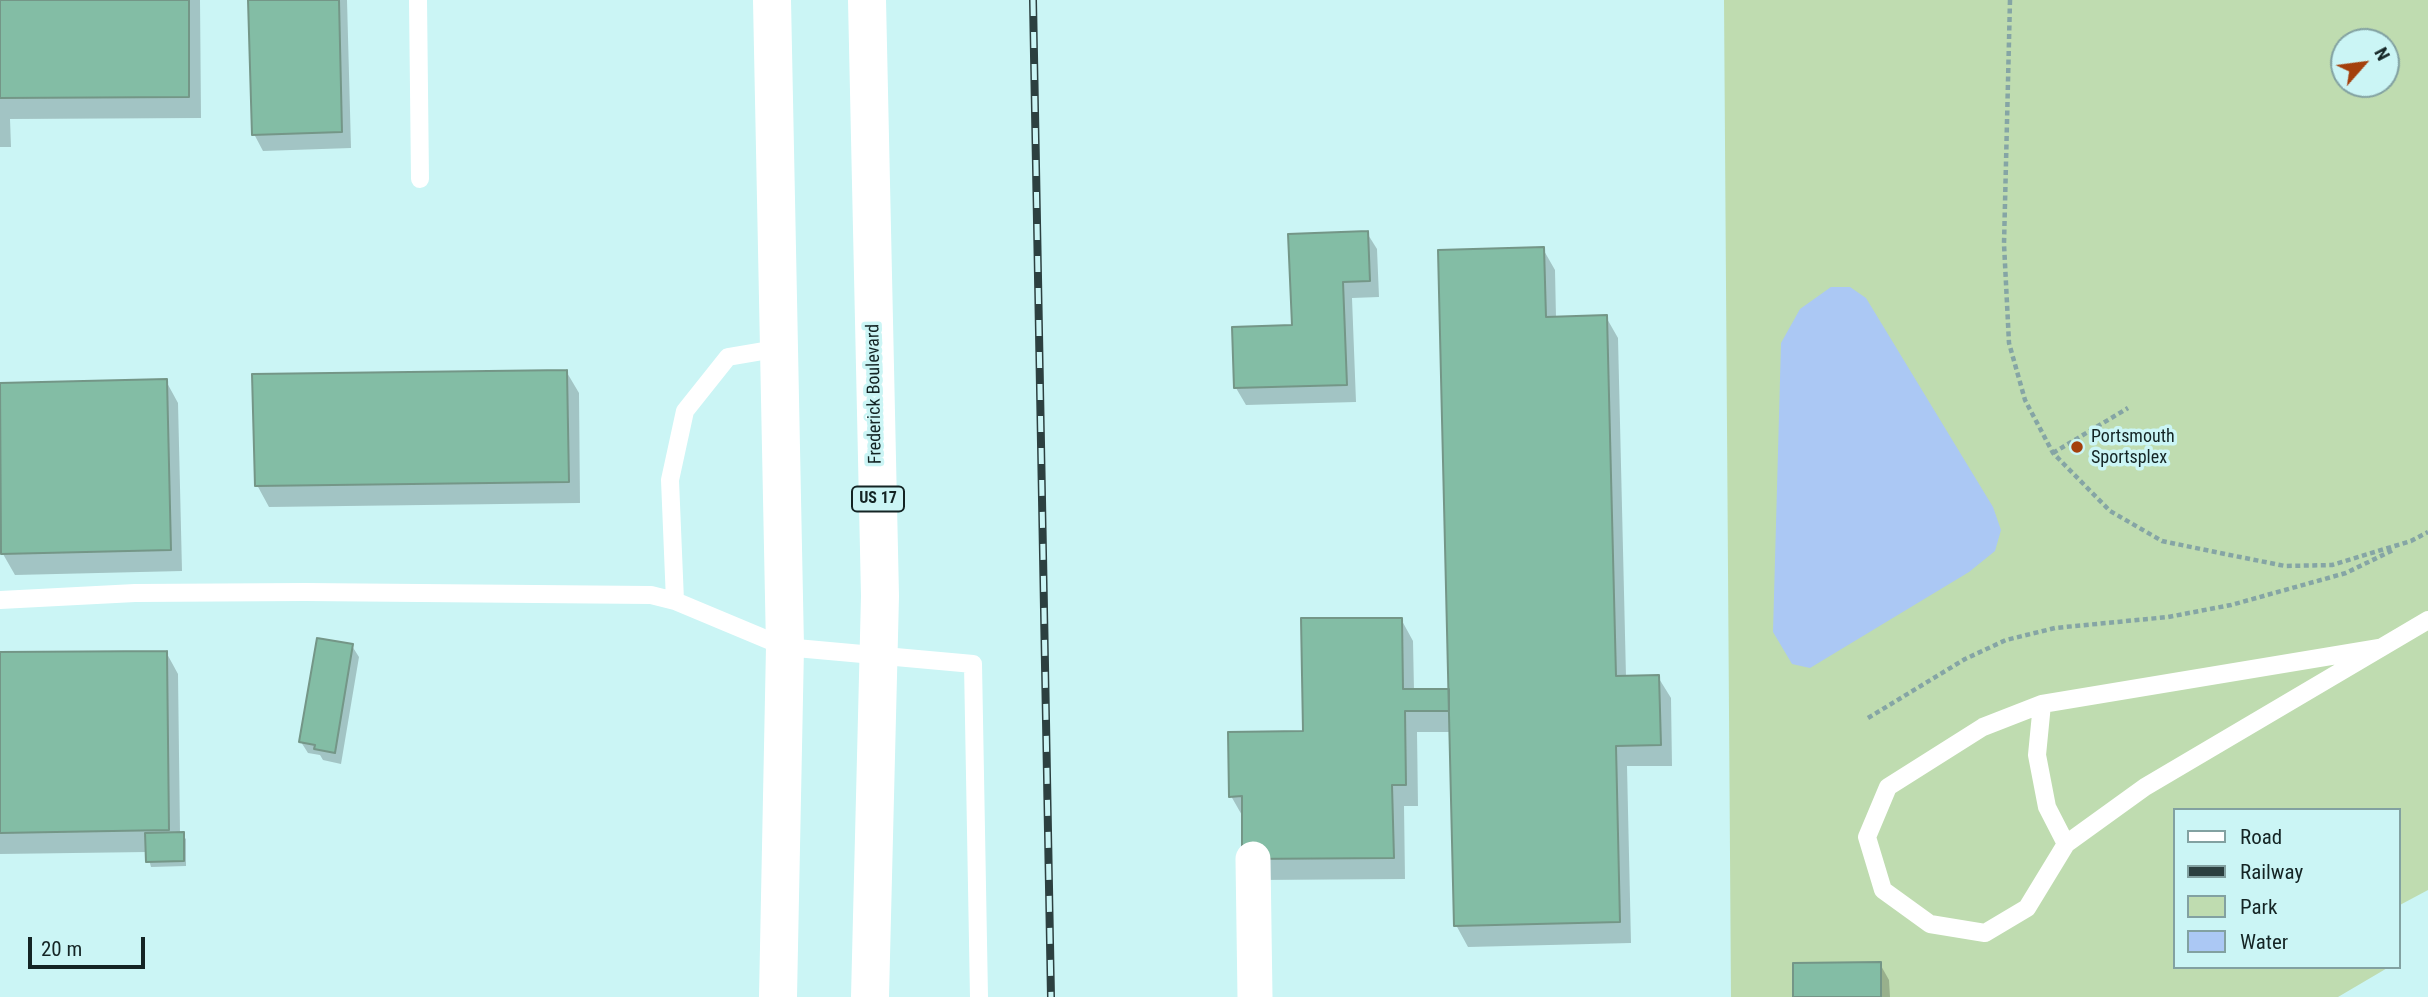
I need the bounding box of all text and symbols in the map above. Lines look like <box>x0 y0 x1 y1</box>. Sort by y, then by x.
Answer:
north arrow <box>2330 28 2400 98</box>
text: N <box>2369 43 2395 64</box>
street label: Frederick Boulevard <box>863 324 887 464</box>
place label: Portsmouth Sportsplex <box>2091 426 2175 468</box>
marker: Portsmouth Sportsplex <box>2069 439 2085 455</box>
road number: US 17 <box>852 486 904 512</box>
legend <box>2172 808 2400 969</box>
text: Road <box>2240 825 2282 849</box>
text: Railway <box>2240 860 2303 884</box>
text: Park <box>2240 895 2277 919</box>
scale bar <box>32 923 149 967</box>
text: Water <box>2240 930 2288 954</box>
text: 20 m <box>41 937 82 961</box>

